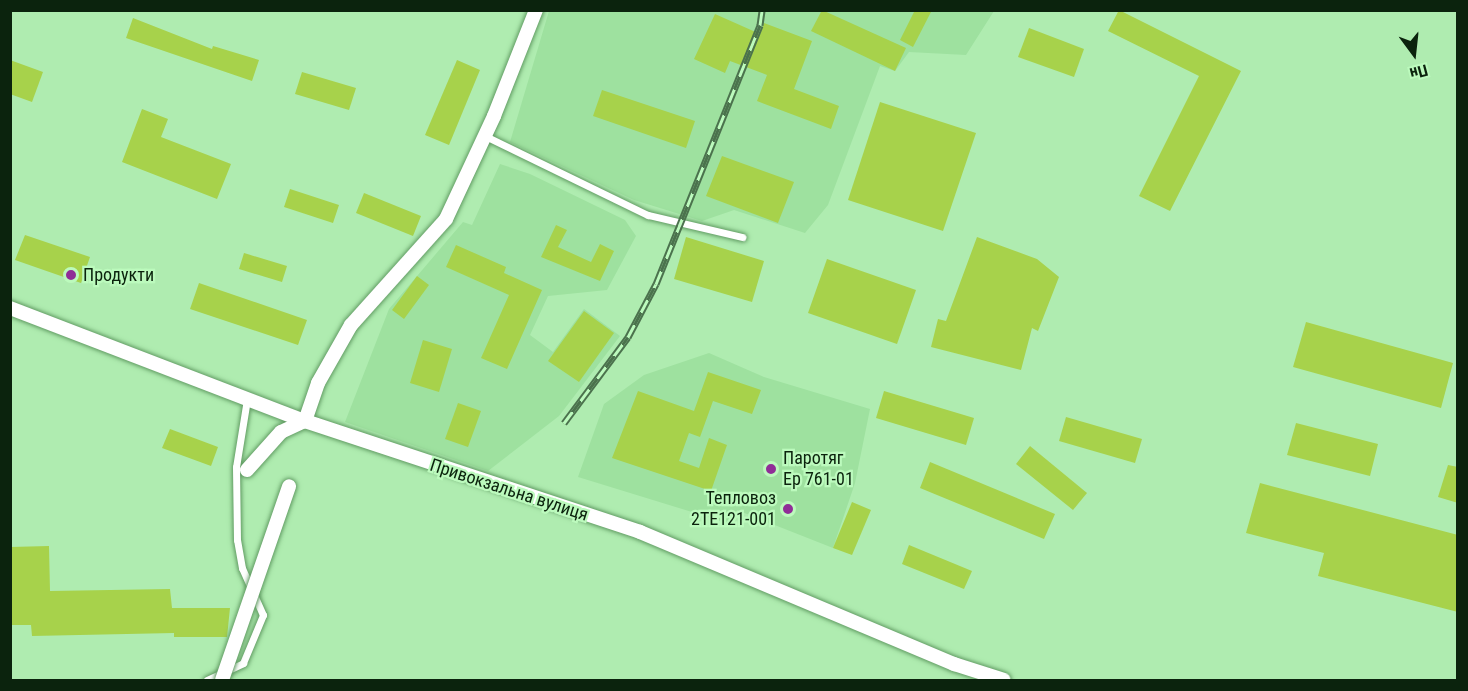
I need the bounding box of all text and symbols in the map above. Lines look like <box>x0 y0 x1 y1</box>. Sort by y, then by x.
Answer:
north arrow <box>1384 24 1444 84</box>
text: Пн <box>1408 60 1430 83</box>
place label: Продукти <box>83 264 154 286</box>
marker: Продукти <box>64 268 78 282</box>
place label: Паротяг Ер 761-01 <box>783 448 854 490</box>
street label: Привокзальна вулиця <box>427 454 591 526</box>
marker: Паротяг Ер 761-01 <box>764 462 778 476</box>
place label: Тепловоз 2ТЕ121-001 <box>691 488 776 530</box>
marker: Тепловоз 2ТЕ121-001 <box>781 502 795 516</box>

